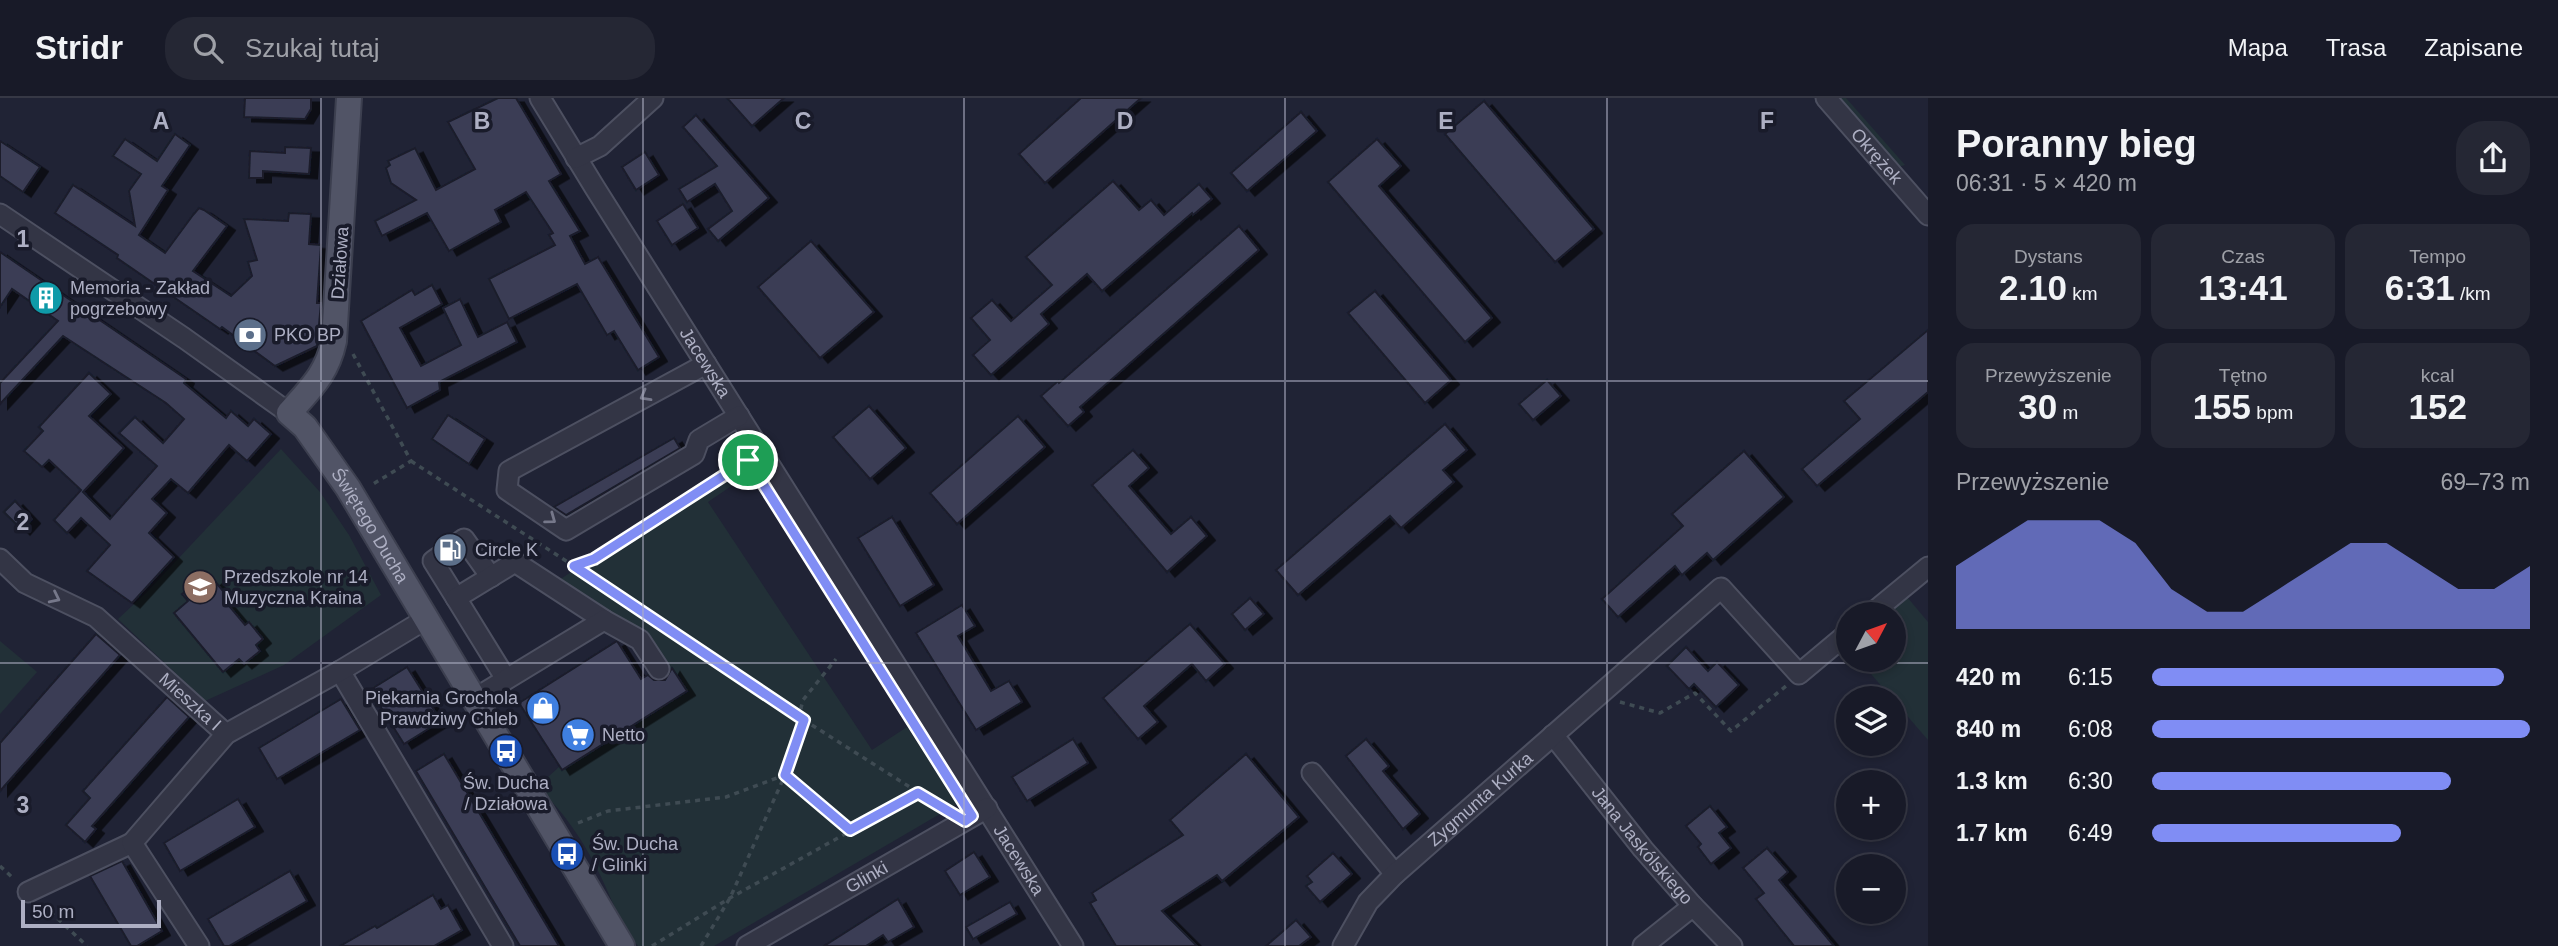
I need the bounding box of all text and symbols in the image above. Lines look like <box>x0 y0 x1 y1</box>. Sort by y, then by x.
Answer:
search box <box>165 17 655 80</box>
text: Stridr <box>35 29 123 66</box>
icon: search <box>189 29 227 67</box>
text: Szukaj tutaj <box>245 33 379 63</box>
text: Mapa <box>2228 34 2288 61</box>
text: Trasa <box>2326 34 2386 61</box>
text: Zapisane <box>2424 34 2523 61</box>
text: A <box>153 108 169 134</box>
text: B <box>474 108 490 134</box>
text: C <box>795 108 811 134</box>
text: D <box>1117 108 1133 134</box>
text: E <box>1438 108 1454 134</box>
text: F <box>1760 108 1774 134</box>
button: share <box>2456 121 2530 195</box>
text: Poranny bieg <box>1956 123 2197 165</box>
street label: Okrężek <box>1847 124 1907 189</box>
text: 06:31 · 5 × 420 m <box>1956 170 2137 196</box>
street label: Działowa <box>327 225 353 300</box>
text: 1 <box>17 226 30 252</box>
text: Dystans <box>2014 246 2083 267</box>
text: Czas <box>2221 246 2265 267</box>
text: Tempo <box>2409 246 2466 267</box>
text: 2.10 <box>1999 268 2067 307</box>
text: 13:41 <box>2198 268 2288 307</box>
text: 6:31 <box>2385 268 2455 307</box>
place label: Memoria - Zakład pogrzebowy <box>70 278 210 319</box>
building icon: Memoria - Zakład pogrzebowy <box>27 279 65 317</box>
text: km <box>2067 283 2098 304</box>
text: /km <box>2455 283 2491 304</box>
bank icon: PKO BP <box>231 316 269 354</box>
street label: Jacewska <box>676 324 735 402</box>
place label: PKO BP <box>274 325 341 345</box>
text: Przewyższenie <box>1985 365 2112 386</box>
text: Tętno <box>2219 365 2267 386</box>
text: kcal <box>2421 365 2455 386</box>
text: 30 <box>2018 387 2057 426</box>
text: 155 <box>2193 387 2251 426</box>
text: 152 <box>2408 387 2467 426</box>
one-way arrow <box>640 388 653 402</box>
text: m <box>2057 402 2078 423</box>
text: bpm <box>2251 402 2293 423</box>
pin <box>718 430 778 490</box>
icon: arrive <box>729 441 767 479</box>
street label: Świętego Ducha <box>327 464 413 588</box>
text: Przewyższenie <box>1956 469 2109 495</box>
text: 69–73 m <box>2440 469 2530 495</box>
text: 2 <box>17 509 29 535</box>
one-way arrow <box>543 511 556 523</box>
fuel station icon: Circle K <box>431 531 469 569</box>
place label: Circle K <box>475 540 538 560</box>
place label: Przedszkole nr 14 Muzyczna Kraina <box>224 567 368 608</box>
school or university icon: Przedszkole nr 14 Muzyczna Kraina <box>181 568 219 606</box>
one-way arrow <box>48 589 60 603</box>
north arrow <box>1836 602 1906 672</box>
map controls <box>1836 602 1906 924</box>
text: 420 m <box>1956 664 2021 690</box>
text: 6:15 <box>2068 664 2113 690</box>
street label: Mieszka I <box>155 669 225 735</box>
button: layers <box>1836 686 1906 756</box>
place label: Piekarnia Grochola Prawdziwy Chleb <box>365 688 519 729</box>
shop icon: Piekarnia Grochola Prawdziwy Chleb <box>524 689 562 727</box>
supermarket icon: Netto <box>559 716 597 754</box>
text: 840 m <box>1956 716 2021 742</box>
text: 6:08 <box>2068 716 2113 742</box>
place label: Netto <box>602 725 645 745</box>
bus stop icon: Św. Ducha / Działowa <box>487 732 525 770</box>
street label: Zygmunta Kurka <box>1424 747 1537 850</box>
text: 1.3 km <box>1956 768 2028 794</box>
text: 6:30 <box>2068 768 2113 794</box>
button: + <box>1836 770 1906 840</box>
place label: Św. Ducha / Działowa <box>463 772 550 814</box>
street label: Jana Jaskólskiego <box>1588 783 1697 908</box>
text: 3 <box>17 792 29 818</box>
text: 1.7 km <box>1956 820 2028 846</box>
text: 6:49 <box>2068 820 2113 846</box>
street label: Jacewska <box>989 821 1049 900</box>
place label: Św. Ducha / Glinki <box>592 833 679 875</box>
bus stop icon: Św. Ducha / Glinki <box>548 835 586 873</box>
button: − <box>1836 854 1906 924</box>
street label: Glinki <box>842 857 891 897</box>
scale bar <box>21 897 161 929</box>
text: 50 m <box>32 901 74 922</box>

